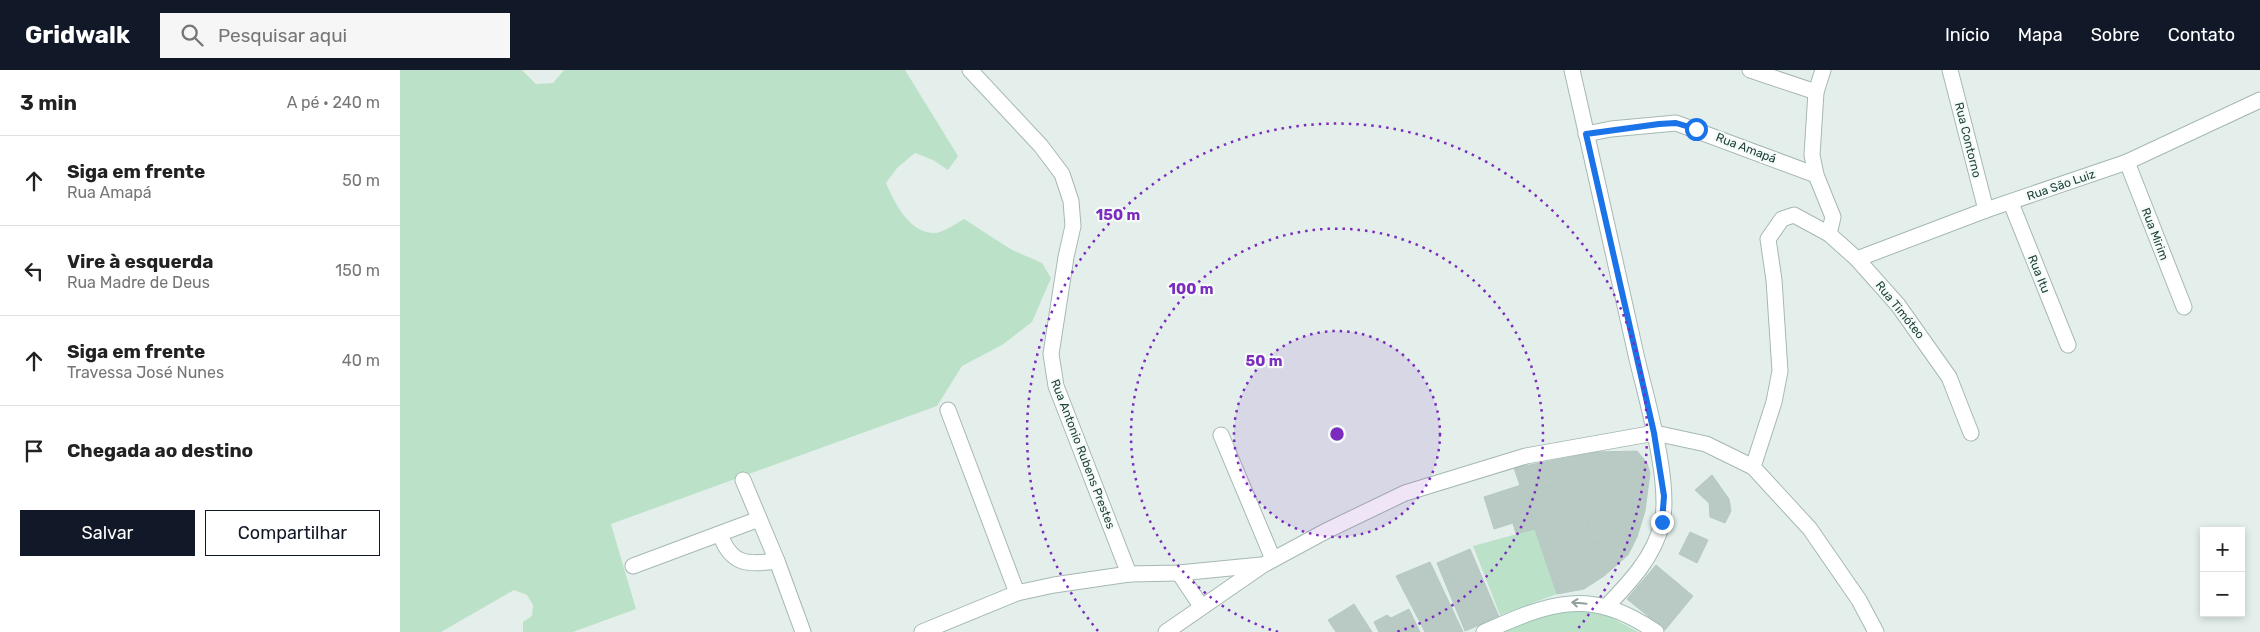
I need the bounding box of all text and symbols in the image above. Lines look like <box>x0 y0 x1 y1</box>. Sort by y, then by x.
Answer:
search box <box>160 13 510 58</box>
text: Gridwalk <box>25 21 130 49</box>
icon: search <box>178 21 206 49</box>
text: Pesquisar aqui <box>218 24 347 47</box>
text: Início <box>1945 24 1990 46</box>
text: Mapa <box>2018 24 2063 46</box>
text: Sobre <box>2091 24 2140 46</box>
text: Contato <box>2168 24 2235 46</box>
text: 3 min <box>20 90 77 115</box>
text: A pé · 240 m <box>287 93 380 112</box>
street label: Rua Contorno <box>1952 101 1984 179</box>
route start <box>1685 118 1708 141</box>
street label: Rua Amapá <box>1714 130 1778 166</box>
text: Siga em frente <box>67 160 205 183</box>
icon: ahead <box>20 167 48 195</box>
street label: Rua São Luiz <box>2025 167 2097 203</box>
text: 50 m <box>342 171 380 190</box>
text: Rua Amapá <box>67 183 152 202</box>
text: 150 m <box>1096 206 1140 224</box>
street label: Rua Mirim <box>2139 206 2171 262</box>
text: Vire à esquerda <box>67 250 214 273</box>
street label: Rua Itu <box>2025 253 2053 295</box>
icon: left <box>20 257 48 285</box>
text: 150 m <box>335 261 380 280</box>
text: Rua Madre de Deus <box>67 273 210 292</box>
street label: Rua Timóteo <box>1873 278 1928 342</box>
text: 100 m <box>1169 280 1213 298</box>
text: Siga em frente <box>67 340 205 363</box>
icon: ahead <box>20 347 48 375</box>
text: 40 m <box>342 351 380 370</box>
text: 50 m <box>1246 352 1282 370</box>
text: Travessa José Nunes <box>67 363 224 382</box>
street label: Rua Antonio Rubens Prestes <box>1048 377 1118 531</box>
centre of rings <box>1328 425 1346 443</box>
icon: arrive <box>20 437 48 465</box>
text: Chegada ao destino <box>67 439 253 462</box>
button: Salvar <box>20 510 195 556</box>
button: Compartilhar <box>205 510 380 556</box>
route end <box>1651 511 1674 534</box>
map controls <box>2200 527 2245 617</box>
button: + <box>2200 527 2245 572</box>
button: − <box>2200 572 2245 617</box>
one-way arrow <box>1572 598 1588 608</box>

